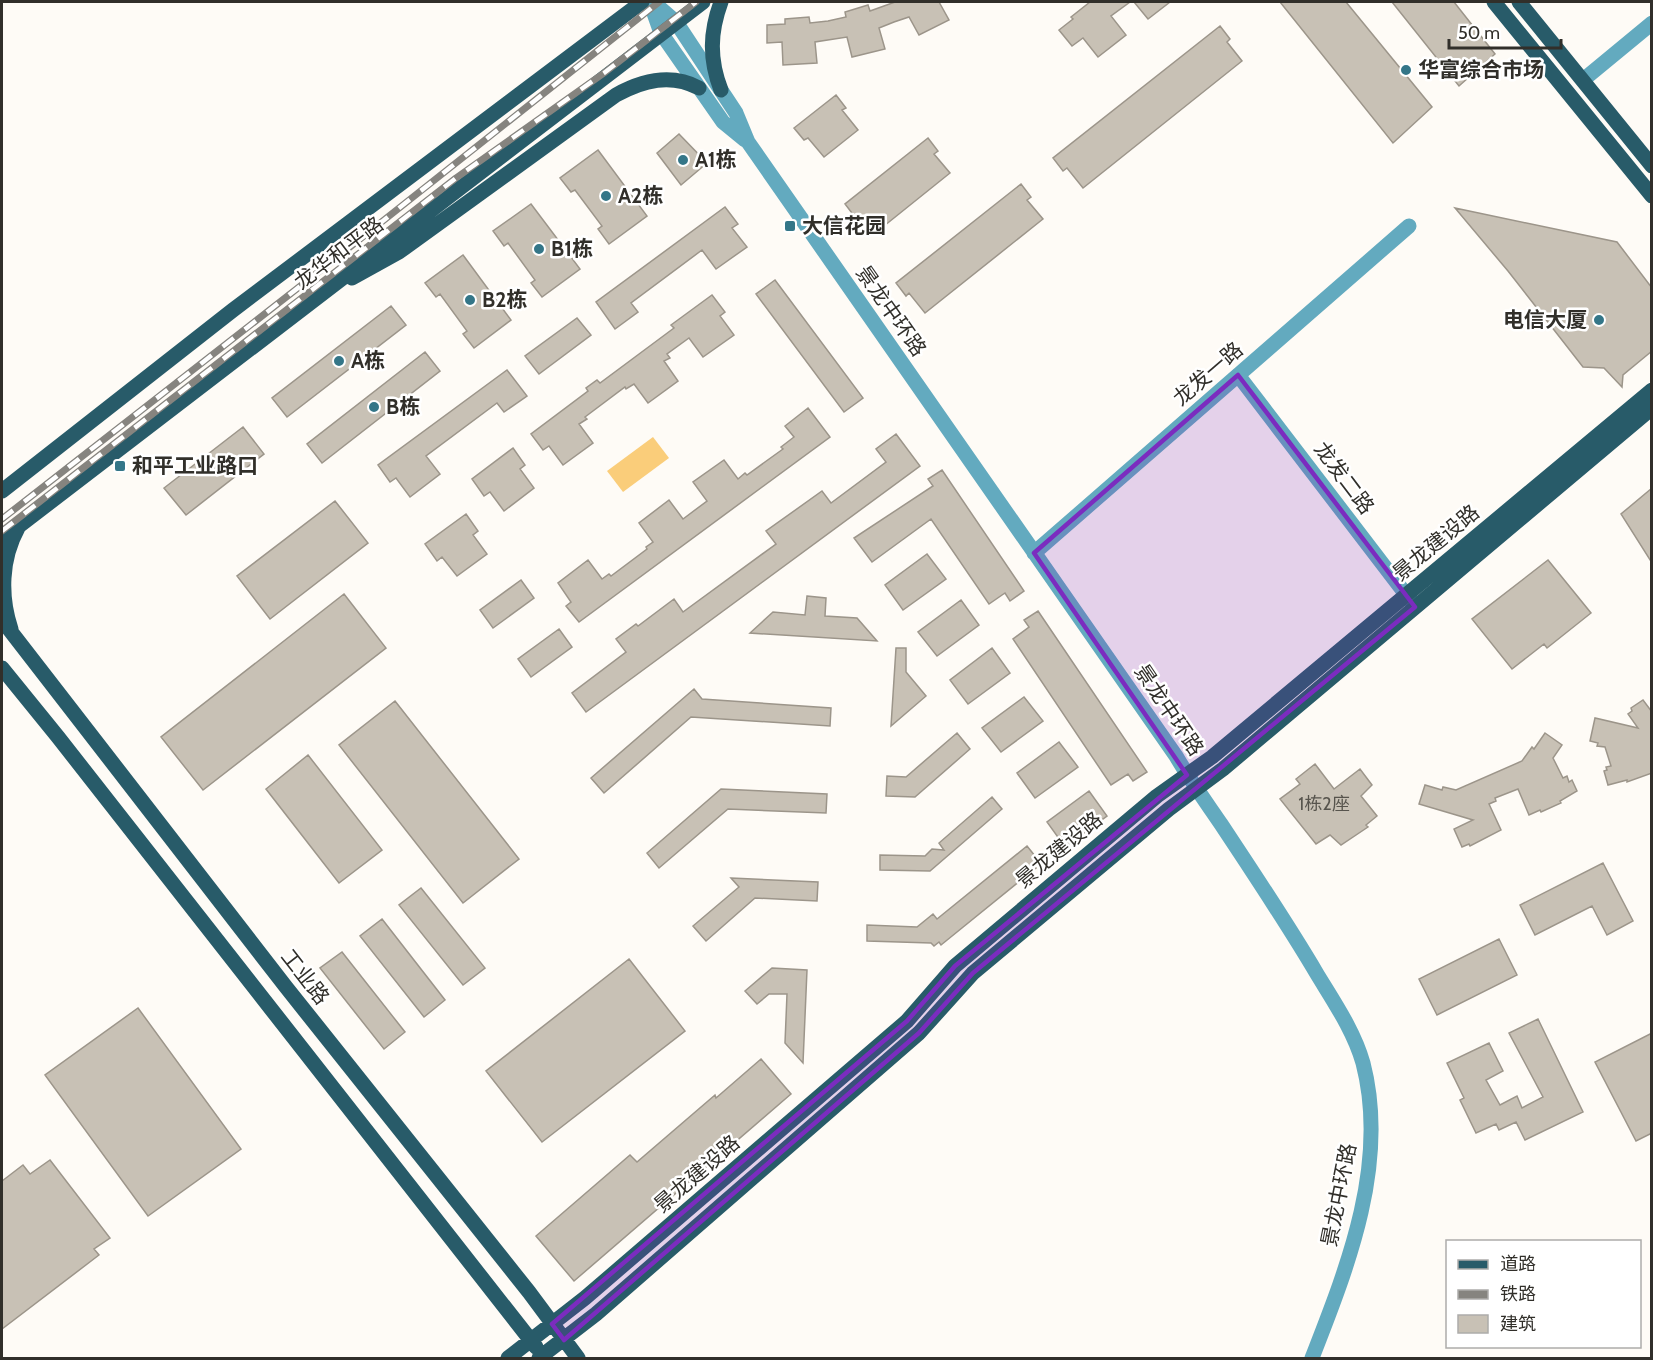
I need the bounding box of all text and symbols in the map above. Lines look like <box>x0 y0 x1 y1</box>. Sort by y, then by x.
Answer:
scale bar <box>1449 12 1562 50</box>
text: 50 m <box>1458 22 1500 44</box>
place label: 华富综合市场 <box>1418 57 1544 82</box>
marker: 华富综合市场 <box>1399 63 1413 77</box>
place label: A1栋 <box>695 147 737 172</box>
marker: A1栋 <box>676 153 690 167</box>
place label: A2栋 <box>618 183 663 208</box>
marker: A2栋 <box>599 189 613 203</box>
street label: 龙华和平路 <box>289 211 388 294</box>
place label: 大信花园 <box>802 213 886 238</box>
marker: 大信花园 <box>783 219 797 233</box>
place label: B1栋 <box>551 236 593 261</box>
marker: B1栋 <box>532 242 546 256</box>
street label: 景龙中环路 <box>851 261 932 361</box>
place label: B2栋 <box>482 287 527 312</box>
marker: B2栋 <box>463 293 477 307</box>
place label: 电信大厦 <box>1503 307 1587 332</box>
marker: 电信大厦 <box>1592 313 1606 327</box>
street label: 龙发一路 <box>1168 337 1248 411</box>
place label: A栋 <box>351 348 385 373</box>
marker: A栋 <box>332 354 346 368</box>
place label: B栋 <box>386 394 420 419</box>
marker: B栋 <box>367 400 381 414</box>
street label: 龙发二路 <box>1309 437 1380 519</box>
place label: 和平工业路口 <box>132 453 258 478</box>
marker: 和平工业路口 <box>113 459 127 473</box>
street label: 景龙建设路 <box>1387 499 1484 586</box>
street label: 景龙中环路 <box>1130 659 1209 760</box>
house number: 1栋2座 <box>1298 793 1350 815</box>
street label: 景龙建设路 <box>1010 806 1107 893</box>
street label: 工业路 <box>276 944 335 1009</box>
street label: 景龙建设路 <box>649 1130 744 1217</box>
street label: 景龙中环路 <box>1316 1141 1361 1249</box>
legend <box>1446 1240 1641 1348</box>
text: 道路 <box>1500 1253 1536 1275</box>
text: 铁路 <box>1500 1283 1536 1305</box>
text: 建筑 <box>1500 1313 1536 1335</box>

